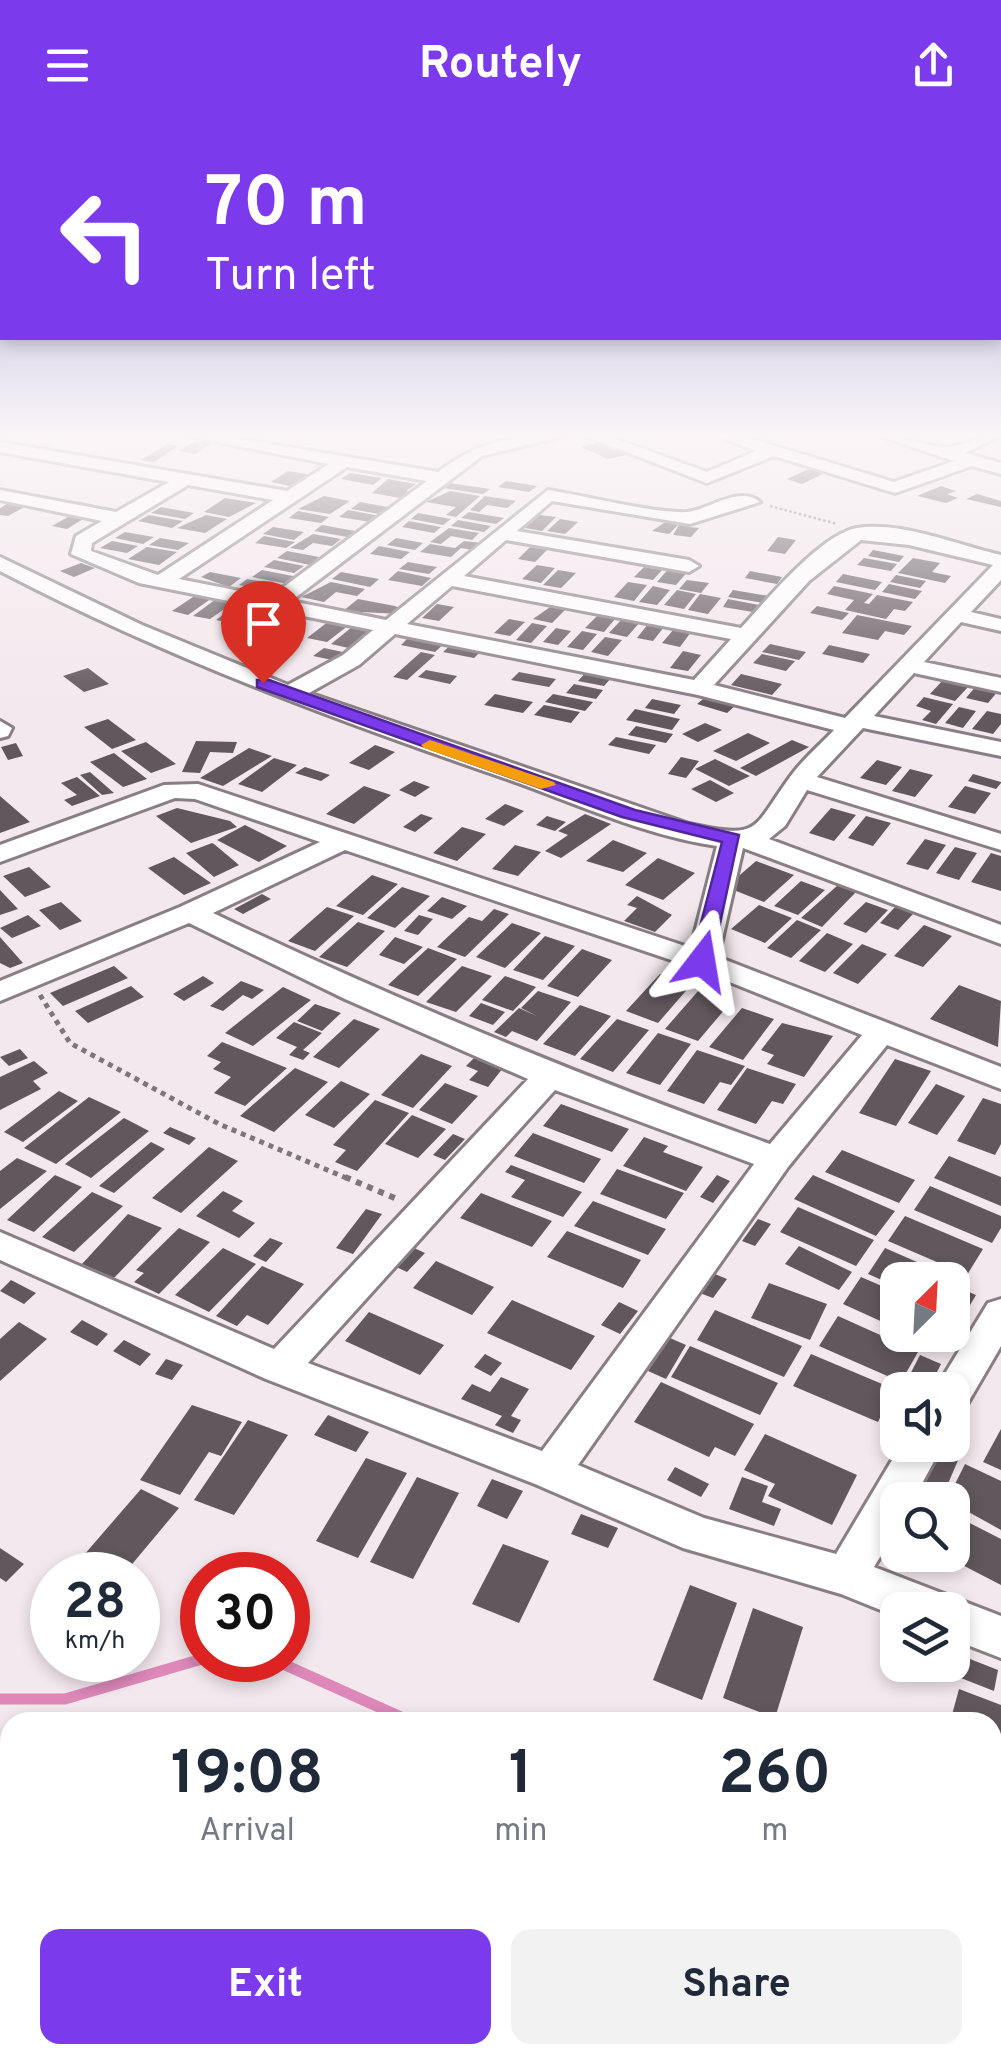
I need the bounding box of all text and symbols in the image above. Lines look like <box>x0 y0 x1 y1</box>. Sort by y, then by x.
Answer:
text: Routely <box>419 37 582 94</box>
icon: menu <box>40 38 95 93</box>
icon: share <box>906 38 961 93</box>
text: 70 m <box>205 162 368 251</box>
icon: left <box>40 170 170 300</box>
text: Turn left <box>205 249 376 306</box>
pin <box>221 581 306 684</box>
icon: arrive <box>236 596 291 651</box>
position arrow <box>650 909 754 1013</box>
north arrow <box>880 1262 970 1352</box>
map controls <box>880 1262 970 1682</box>
button: sound <box>880 1372 970 1462</box>
button: search <box>880 1482 970 1572</box>
speed limit sign: 30 <box>180 1552 310 1682</box>
text: 28 <box>64 1573 126 1636</box>
button: layers <box>880 1592 970 1682</box>
text: km/h <box>65 1626 125 1658</box>
text: 19:08 <box>171 1739 323 1815</box>
text: 1 <box>509 1739 533 1815</box>
text: 260 <box>718 1739 831 1815</box>
text: Arrival <box>199 1812 295 1852</box>
text: min <box>494 1812 547 1852</box>
text: m <box>761 1812 788 1852</box>
button: Exit <box>40 1929 491 2044</box>
button: Share <box>511 1929 962 2044</box>

